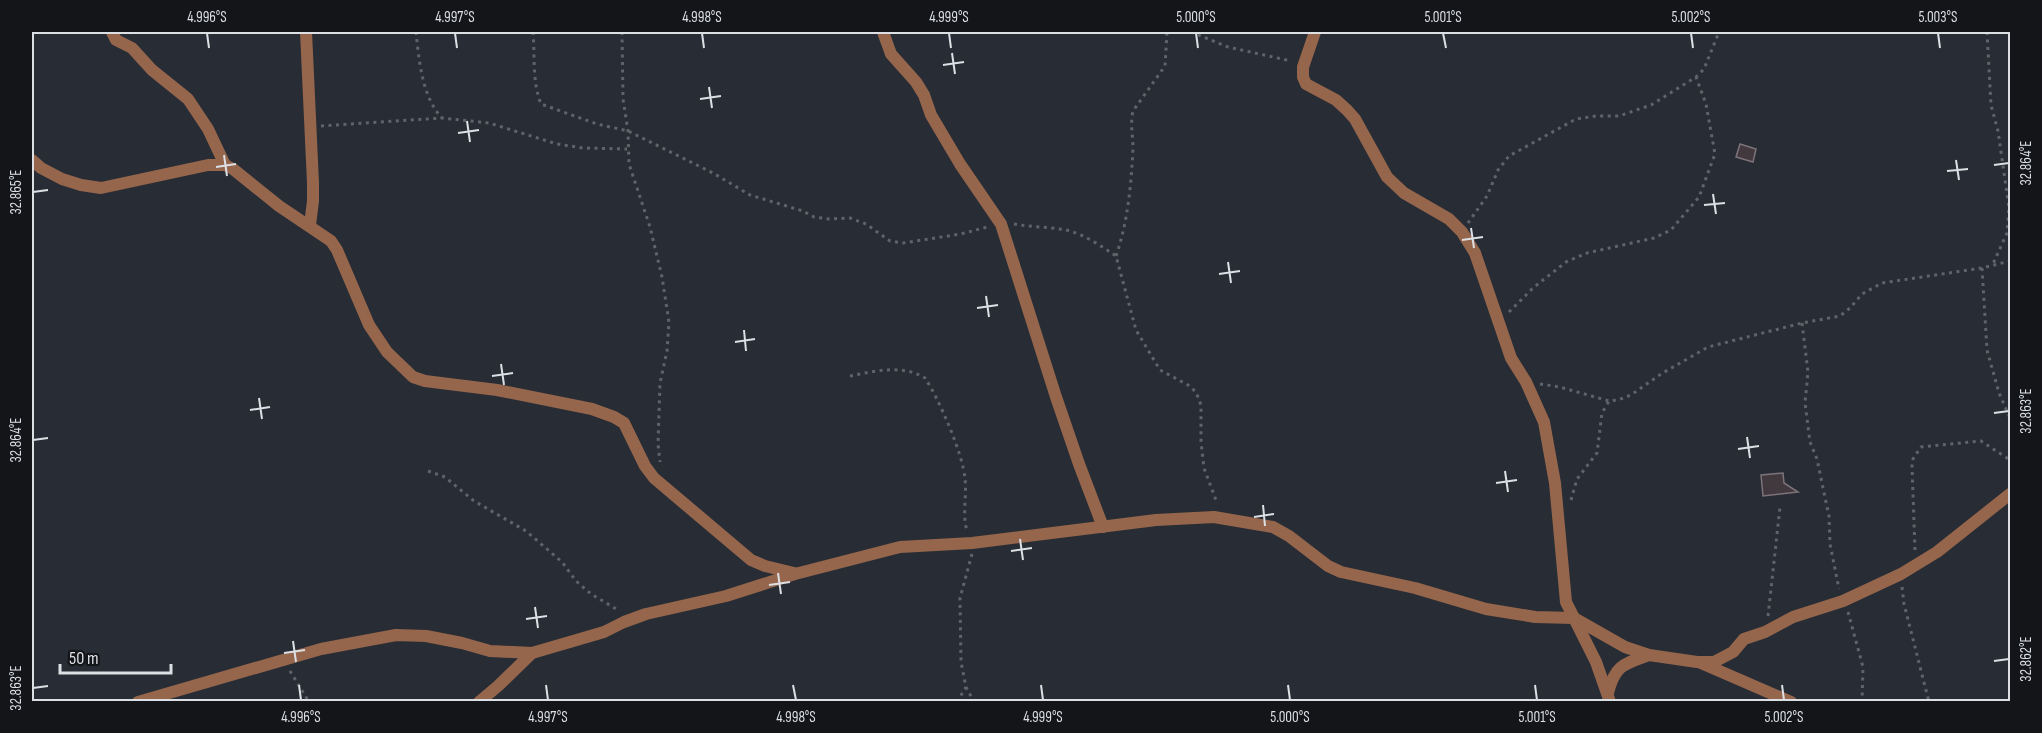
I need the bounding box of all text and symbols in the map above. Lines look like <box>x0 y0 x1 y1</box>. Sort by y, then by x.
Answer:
text: 4.996°S <box>187 8 227 27</box>
text: 4.997°S <box>435 8 475 27</box>
text: 4.998°S <box>682 8 722 27</box>
text: 4.999°S <box>929 8 969 27</box>
text: 5.000°S <box>1176 8 1216 27</box>
text: 5.001°S <box>1424 8 1462 27</box>
text: 5.002°S <box>1672 8 1710 27</box>
text: 5.003°S <box>1919 8 1957 27</box>
text: 32.864°E <box>2017 140 2036 186</box>
text: 32.865°E <box>7 169 26 215</box>
text: 32.863°E <box>2017 388 2036 434</box>
text: 32.864°E <box>7 417 26 463</box>
text: 32.862°E <box>2017 636 2036 682</box>
scale bar <box>60 637 171 675</box>
text: 50 m <box>69 648 99 669</box>
text: 32.863°E <box>7 665 26 711</box>
text: 4.996°S <box>281 708 321 727</box>
text: 4.997°S <box>528 708 568 727</box>
text: 4.998°S <box>776 708 816 727</box>
text: 4.999°S <box>1023 708 1063 727</box>
text: 5.000°S <box>1270 708 1310 727</box>
text: 5.001°S <box>1518 708 1556 727</box>
text: 5.002°S <box>1765 708 1803 727</box>

